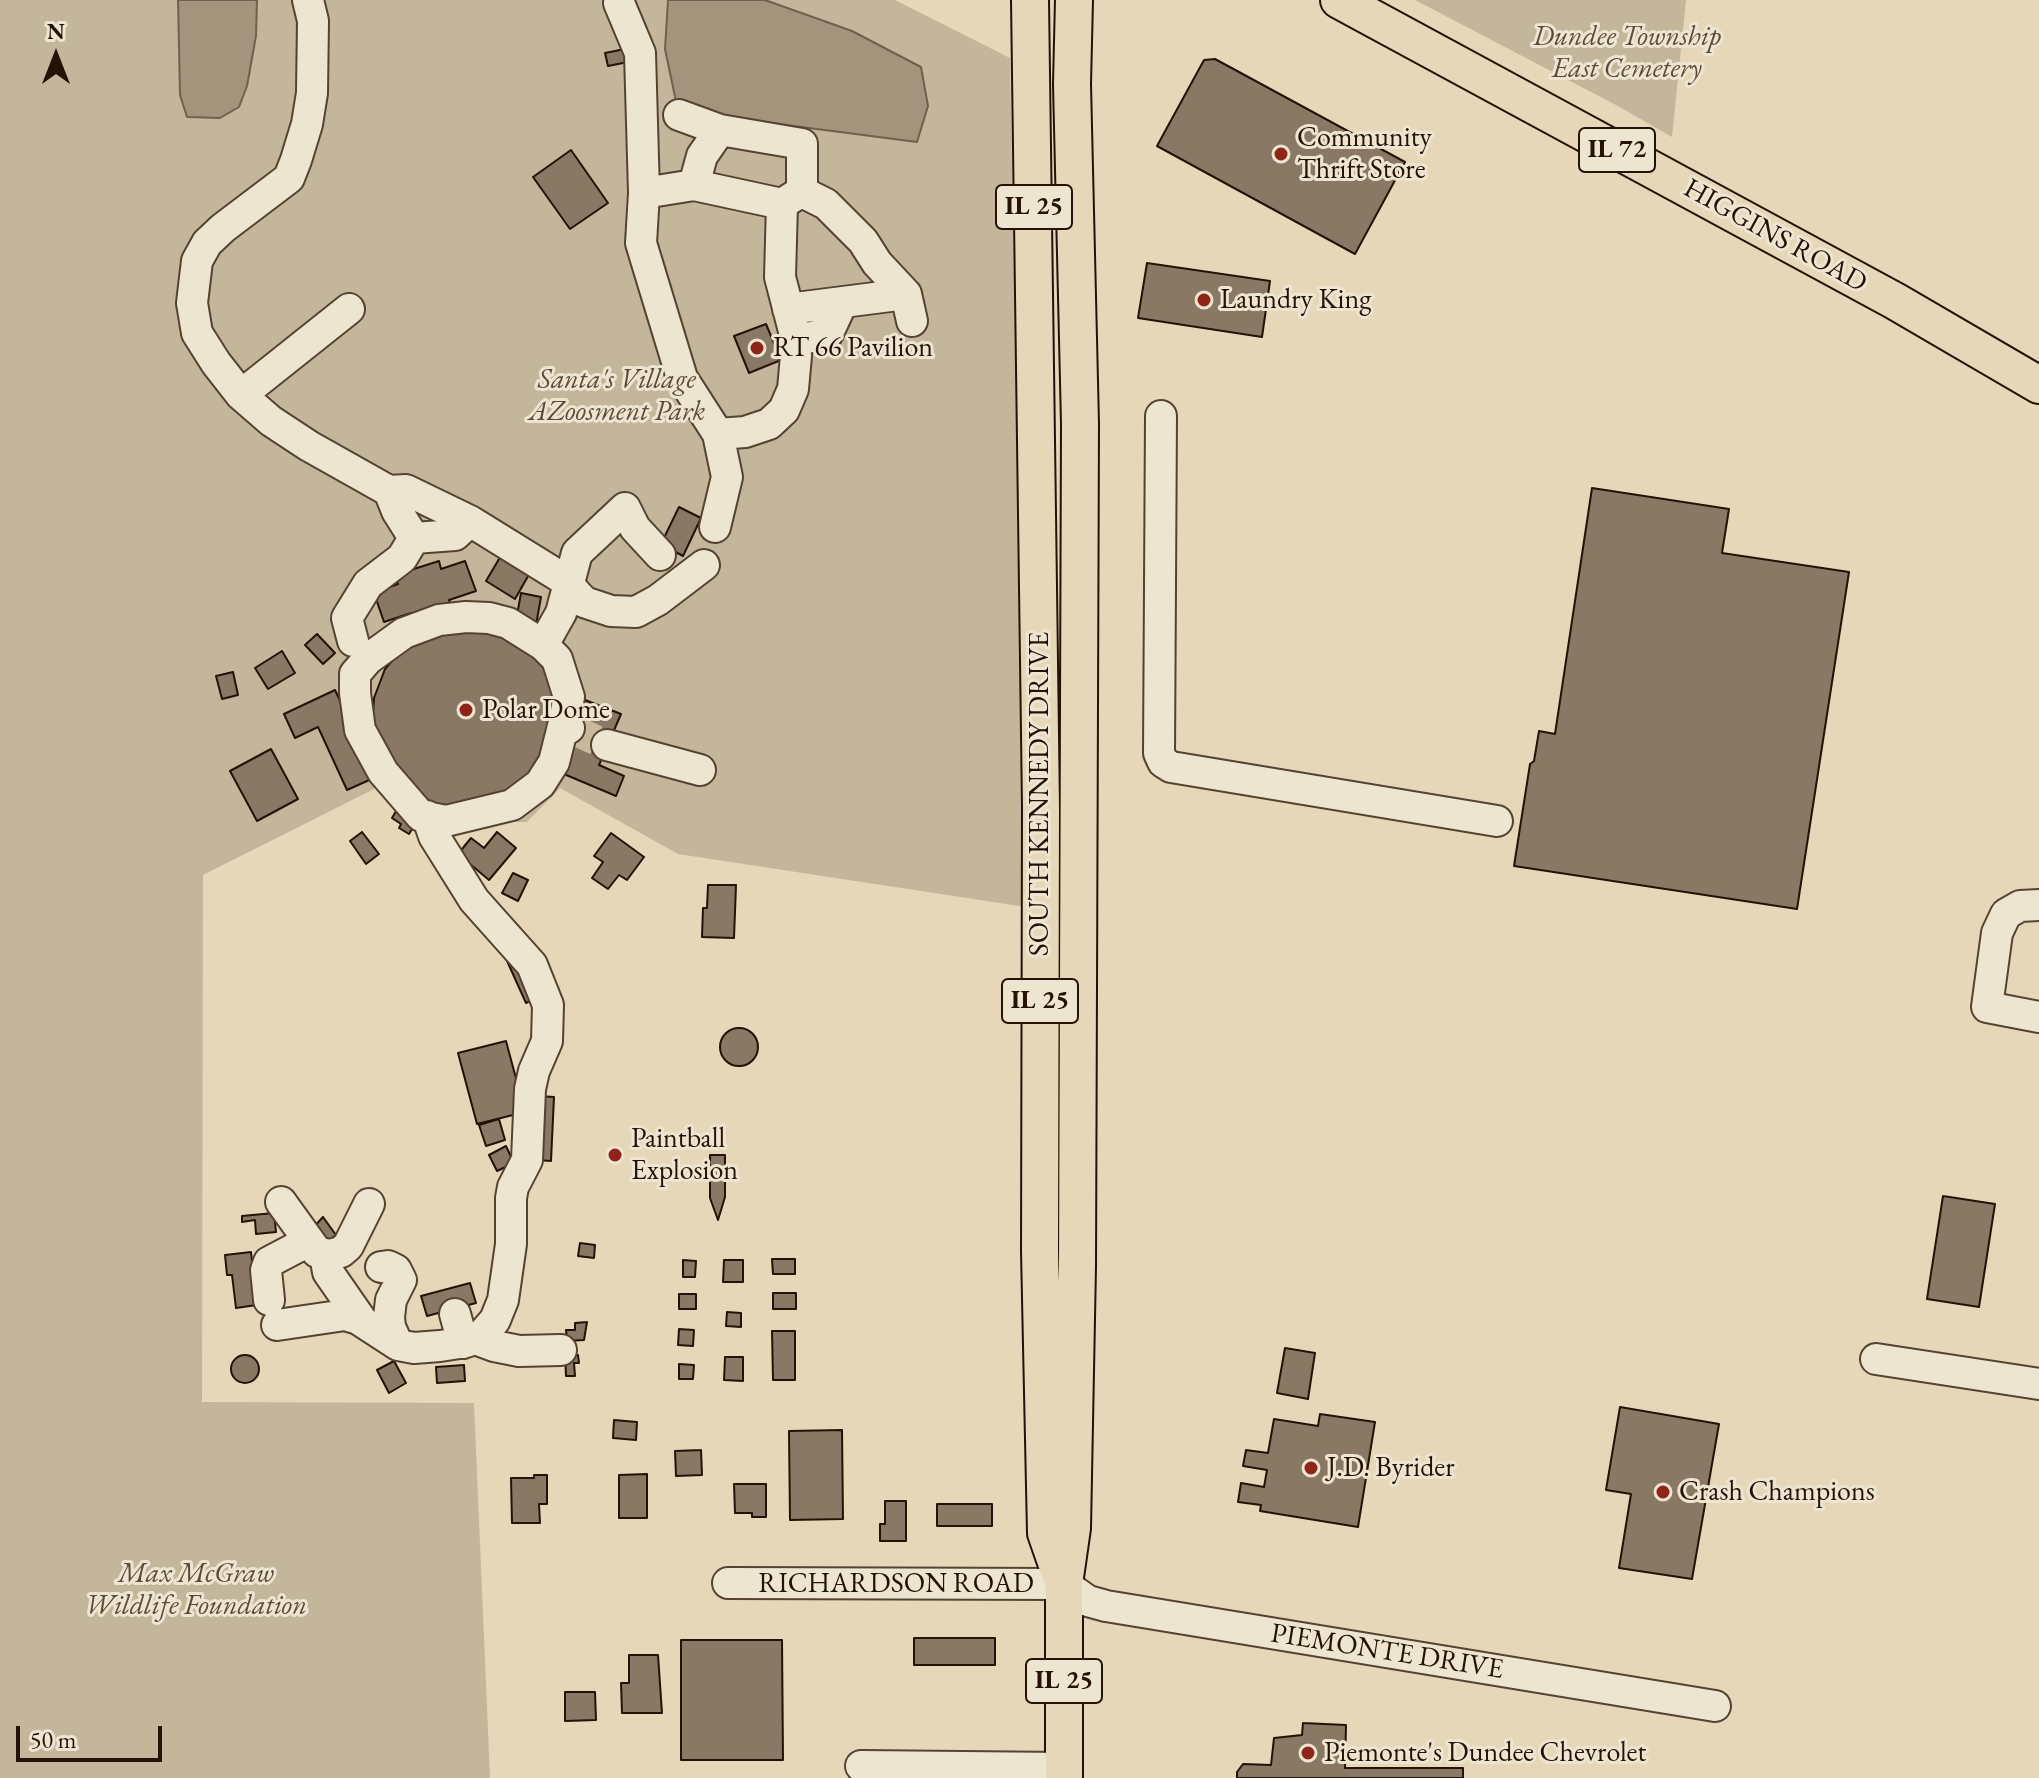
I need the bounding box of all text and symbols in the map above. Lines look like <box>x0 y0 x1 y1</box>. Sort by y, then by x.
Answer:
north arrow <box>16 16 96 96</box>
text: N <box>47 17 65 46</box>
park label: Dundee Township East Cemetery <box>1533 20 1721 86</box>
place label: Community Thrift Store <box>1297 121 1432 187</box>
road number: IL 72 <box>1579 128 1655 172</box>
marker: Community Thrift Store <box>1272 145 1290 163</box>
street label: HIGGINS ROAD <box>1678 172 1872 300</box>
road number: IL 25 <box>996 185 1072 229</box>
place label: Laundry King <box>1220 283 1371 317</box>
marker: Laundry King <box>1195 291 1213 309</box>
place label: RT 66 Pavilion <box>773 331 933 365</box>
marker: RT 66 Pavilion <box>748 339 766 357</box>
park label: Santa's Village AZoosment Park <box>529 363 705 429</box>
street label: SOUTH KENNEDY DRIVE <box>1023 632 1057 956</box>
place label: Polar Dome <box>482 693 610 727</box>
marker: Polar Dome <box>457 701 475 719</box>
road number: IL 25 <box>1002 979 1078 1023</box>
place label: Paintball Explosion <box>631 1122 738 1188</box>
marker: Paintball Explosion <box>606 1146 624 1164</box>
place label: J.D. Byrider <box>1327 1451 1455 1485</box>
marker: J.D. Byrider <box>1302 1459 1320 1477</box>
place label: Crash Champions <box>1679 1475 1875 1509</box>
marker: Crash Champions <box>1654 1483 1672 1501</box>
park label: Max McGraw Wildlife Foundation <box>85 1557 307 1623</box>
street label: RICHARDSON ROAD <box>758 1567 1034 1601</box>
street label: PIEMONTE DRIVE <box>1268 1617 1506 1687</box>
road number: IL 25 <box>1026 1659 1102 1703</box>
scale bar <box>20 1710 166 1760</box>
text: 50 m <box>30 1724 77 1755</box>
place label: Piemonte's Dundee Chevrolet <box>1324 1736 1646 1770</box>
marker: Piemonte's Dundee Chevrolet <box>1299 1744 1317 1762</box>

